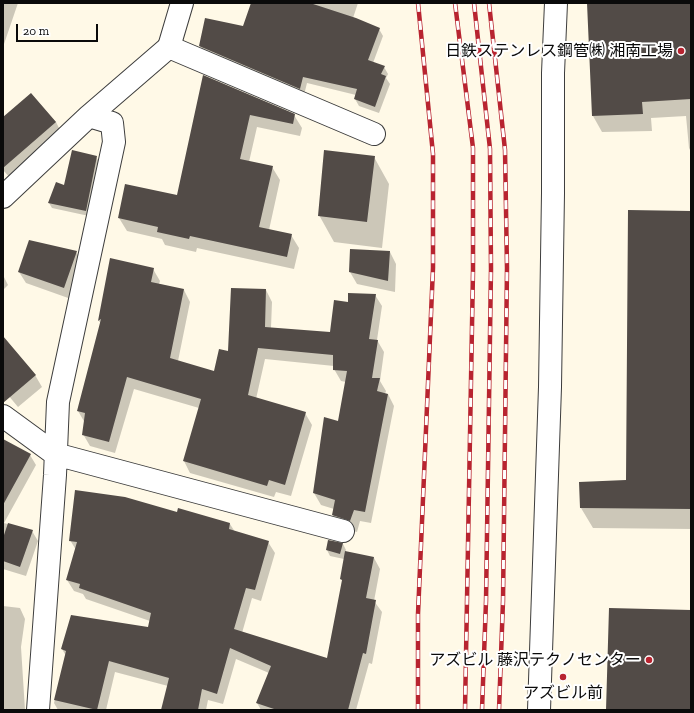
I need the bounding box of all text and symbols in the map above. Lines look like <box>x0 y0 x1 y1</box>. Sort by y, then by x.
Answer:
scale bar <box>18 16 100 42</box>
text: 20 m <box>23 24 49 38</box>
place label: 日鉄ステンレス鋼管㈱ 湘南工場 <box>445 41 673 61</box>
marker: 日鉄ステンレス鋼管㈱ 湘南工場 <box>676 46 686 56</box>
place label: アズビル 藤沢テクノセンター <box>429 650 641 670</box>
marker: アズビル 藤沢テクノセンター <box>644 655 654 665</box>
marker: アズビル前 <box>558 672 568 682</box>
place label: アズビル前 <box>523 683 603 703</box>

